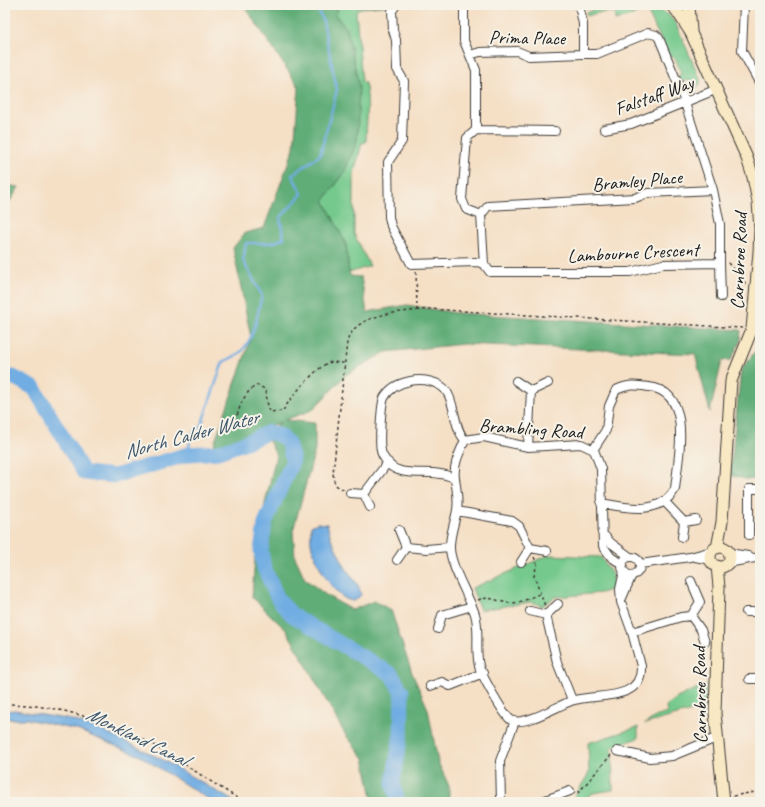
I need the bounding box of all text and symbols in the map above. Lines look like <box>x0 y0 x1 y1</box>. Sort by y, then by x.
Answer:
street label: Prima Place <box>489 25 567 51</box>
street label: Falstaff Way <box>612 70 698 121</box>
street label: Bramley Place <box>591 165 685 197</box>
street label: Carnbroe Road <box>725 209 753 310</box>
street label: Lambourne Crescent <box>567 237 702 268</box>
water label: North Calder Water <box>121 404 264 464</box>
street label: Brambling Road <box>478 413 587 445</box>
street label: Carnbroe Road <box>687 643 713 744</box>
water label: Monkland Canal <box>82 701 197 775</box>

